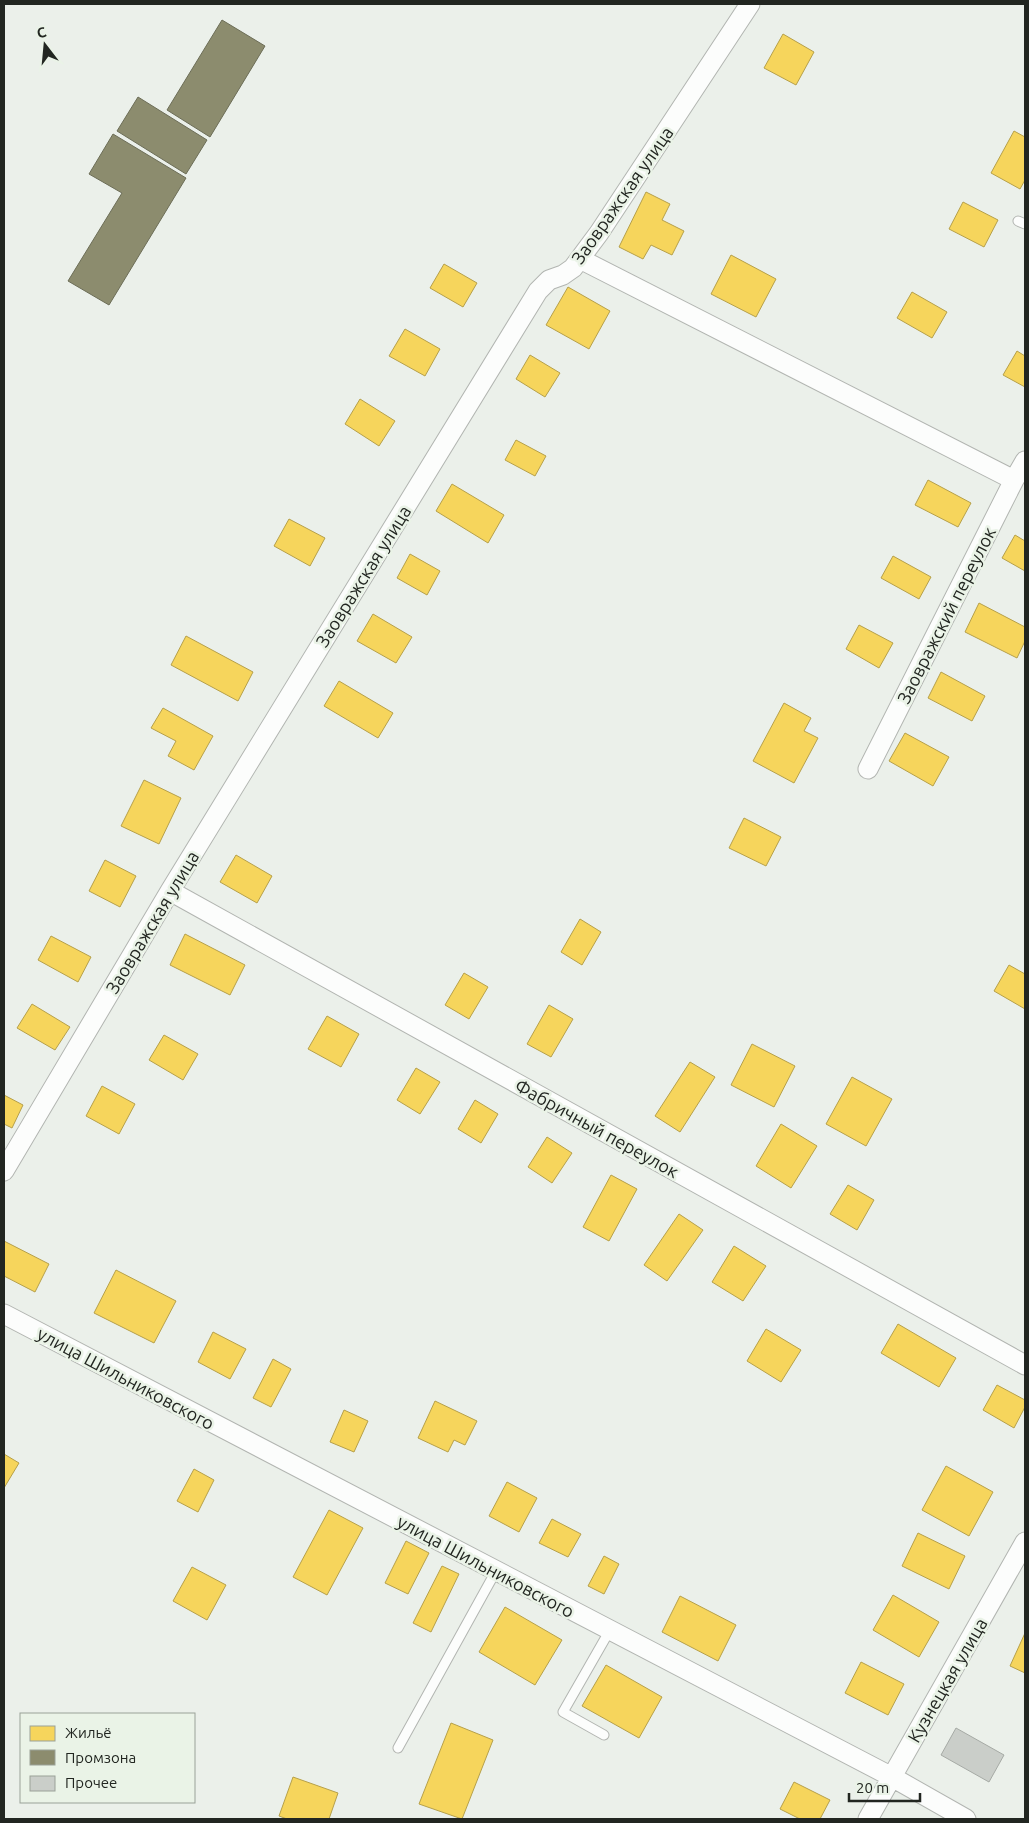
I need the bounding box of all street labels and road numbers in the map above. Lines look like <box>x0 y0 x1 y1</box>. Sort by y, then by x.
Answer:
street label: Заовражская улица <box>567 123 677 267</box>
street label: Заовражская улица <box>311 502 415 650</box>
street label: Заовражский переулок <box>893 524 999 706</box>
street label: Заовражская улица <box>102 847 202 997</box>
street label: Фабричный переулок <box>512 1075 682 1181</box>
street label: улица Шильниковского <box>34 1323 218 1433</box>
street label: улица Шильниковского <box>394 1511 578 1621</box>
street label: Кузнецкая улица <box>903 1614 991 1746</box>

